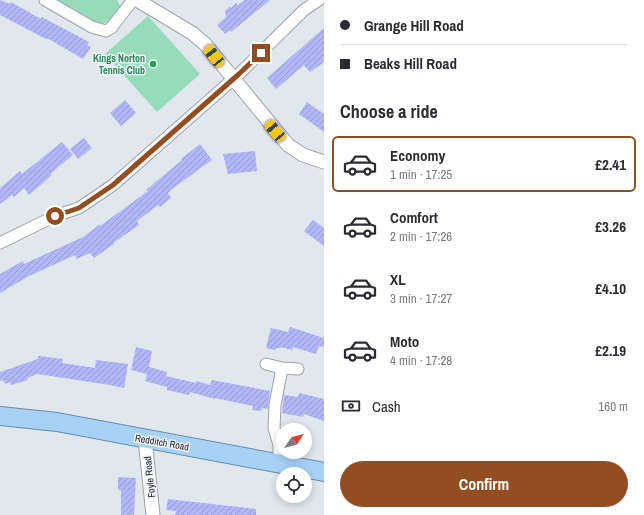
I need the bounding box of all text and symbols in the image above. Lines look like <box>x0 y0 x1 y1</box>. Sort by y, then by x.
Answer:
text: Grange Hill Road <box>364 15 464 36</box>
car <box>202 43 226 69</box>
route end <box>252 44 270 62</box>
place label: Kings Norton Tennis Club <box>93 52 145 77</box>
text: Beaks Hill Road <box>364 53 457 74</box>
marker: Kings Norton Tennis Club <box>148 59 158 69</box>
text: Choose a ride <box>340 99 438 124</box>
car <box>263 118 287 144</box>
text: Economy <box>390 145 445 166</box>
icon: car <box>342 146 378 182</box>
text: £2.41 <box>595 154 626 175</box>
text: 1 min · 17:25 <box>390 166 452 183</box>
route start <box>46 207 64 225</box>
text: Comfort <box>390 207 438 228</box>
icon: car <box>342 208 378 244</box>
text: £3.26 <box>595 216 626 237</box>
text: 2 min · 17:26 <box>390 228 452 245</box>
text: XL <box>390 269 406 290</box>
icon: car <box>342 270 378 306</box>
text: £4.10 <box>595 278 626 299</box>
text: 3 min · 17:27 <box>390 290 452 307</box>
text: Moto <box>390 331 419 352</box>
icon: car <box>342 332 378 368</box>
text: £2.19 <box>595 340 626 361</box>
text: 4 min · 17:28 <box>390 352 452 369</box>
icon: cash <box>340 395 362 417</box>
text: Cash <box>372 396 401 417</box>
text: 160 m <box>598 398 628 415</box>
north arrow <box>276 423 312 459</box>
map controls <box>276 423 312 503</box>
street label: Redditch Road <box>134 431 190 454</box>
street label: Foyle Road <box>141 456 158 498</box>
button: Confirm <box>340 461 628 507</box>
button: locate <box>276 467 312 503</box>

